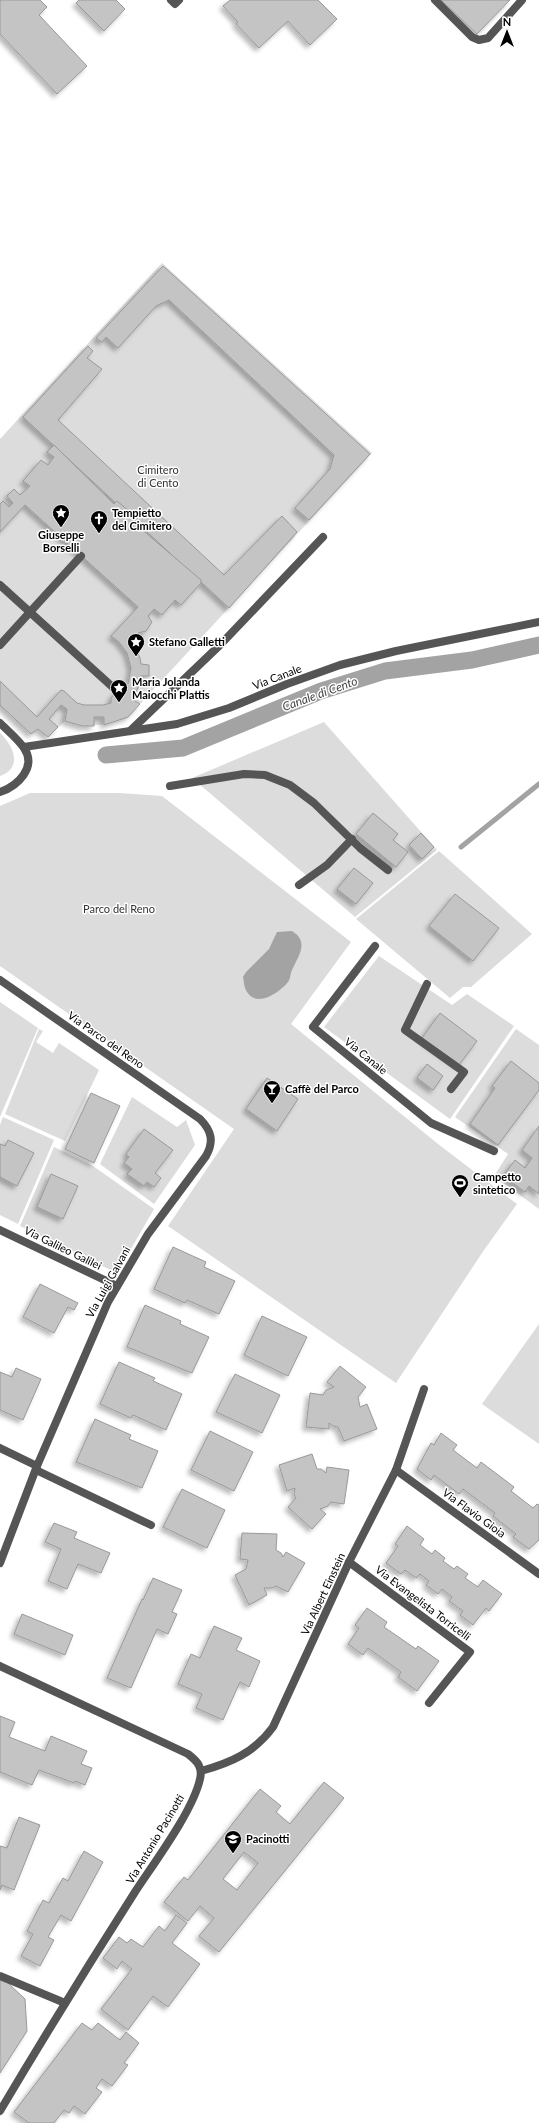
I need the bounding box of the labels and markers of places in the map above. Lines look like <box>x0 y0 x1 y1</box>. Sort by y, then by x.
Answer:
place icon: Giuseppe Borselli <box>51 503 71 528</box>
place label: Tempietto del Cimitero <box>112 506 172 532</box>
church icon: Tempietto del Cimitero <box>89 509 109 534</box>
place label: Giuseppe Borselli <box>38 528 84 554</box>
place icon: Stefano Galletti <box>126 632 146 657</box>
place label: Stefano Galletti <box>149 635 225 648</box>
place label: Maria Jolanda Maiocchi Plattis <box>132 675 210 701</box>
place icon: Maria Jolanda Maiocchi Plattis <box>109 678 129 703</box>
bar icon: Caffè del Parco <box>262 1079 282 1104</box>
place label: Caffè del Parco <box>285 1082 359 1095</box>
place label: Campetto sintetico <box>473 1170 521 1196</box>
sports icon: Campetto sintetico <box>450 1173 470 1198</box>
school or university icon: Pacinotti <box>223 1829 243 1854</box>
place label: Pacinotti <box>246 1832 290 1845</box>

